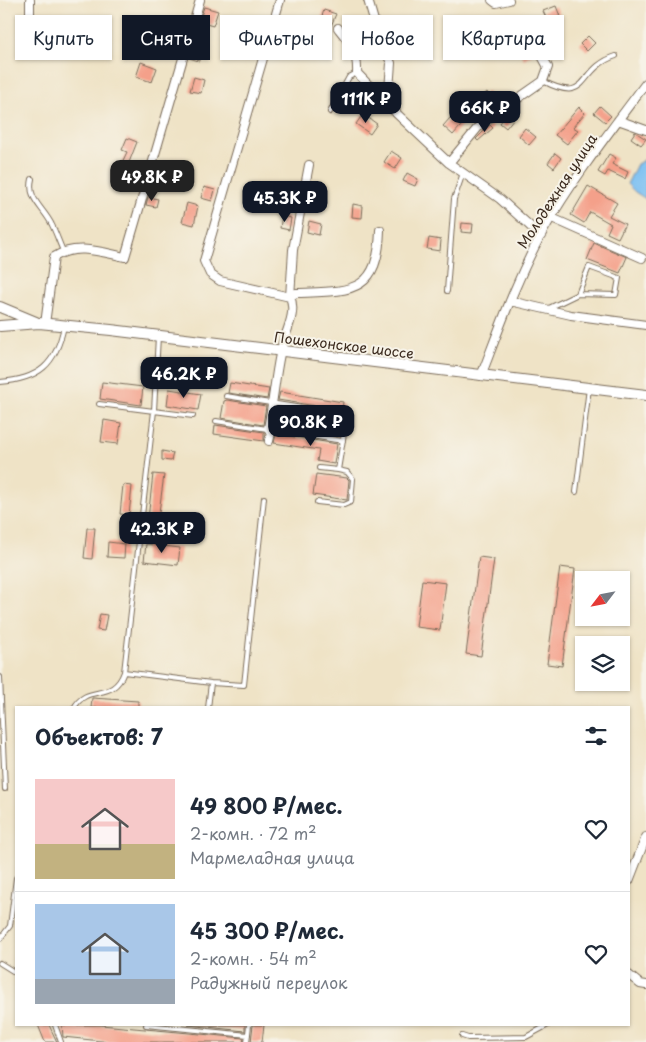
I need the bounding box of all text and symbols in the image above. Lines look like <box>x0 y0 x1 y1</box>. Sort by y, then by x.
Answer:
chip: Купить <box>15 15 112 60</box>
chip: Снять <box>122 15 210 60</box>
chip: Фильтры <box>220 15 332 60</box>
chip: Новое <box>342 15 433 60</box>
chip: Квартира <box>443 15 564 60</box>
pin: 111K ₽ <box>325 82 407 124</box>
text: 111K ₽ <box>341 86 391 110</box>
pin: 66K ₽ <box>450 90 520 133</box>
text: 66K ₽ <box>460 95 510 119</box>
street label: Молодежная улица <box>512 129 602 253</box>
pin: 49.8K ₽ <box>106 160 198 202</box>
text: 49.8K ₽ <box>121 164 183 188</box>
pin: 45.3K ₽ <box>239 180 331 223</box>
text: 45.3K ₽ <box>253 185 317 209</box>
street label: Пошехонское шоссе <box>273 326 415 364</box>
pin: 46.2K ₽ <box>138 356 230 399</box>
text: 46.2K ₽ <box>152 361 216 385</box>
pin: 90.8K ₽ <box>265 404 357 447</box>
text: 90.8K ₽ <box>279 409 343 433</box>
pin: 42.3K ₽ <box>116 512 208 554</box>
text: 42.3K ₽ <box>130 516 194 540</box>
north arrow <box>575 571 630 626</box>
map controls <box>575 571 630 691</box>
button: layers <box>575 636 630 691</box>
text: Объектов: 7 <box>35 720 163 752</box>
icon: filters <box>582 722 610 750</box>
text: 49 800 ₽/мес. <box>190 789 343 821</box>
icon: home <box>75 799 135 859</box>
icon: heart <box>582 815 610 843</box>
text: 2-комн. · 72 m² <box>190 821 317 845</box>
text: Мармеладная улица <box>190 845 354 869</box>
text: 45 300 ₽/мес. <box>190 914 344 946</box>
icon: home <box>75 924 135 984</box>
icon: heart <box>582 940 610 968</box>
text: 2-комн. · 54 m² <box>190 946 317 970</box>
text: Радужный переулок <box>190 970 348 994</box>

